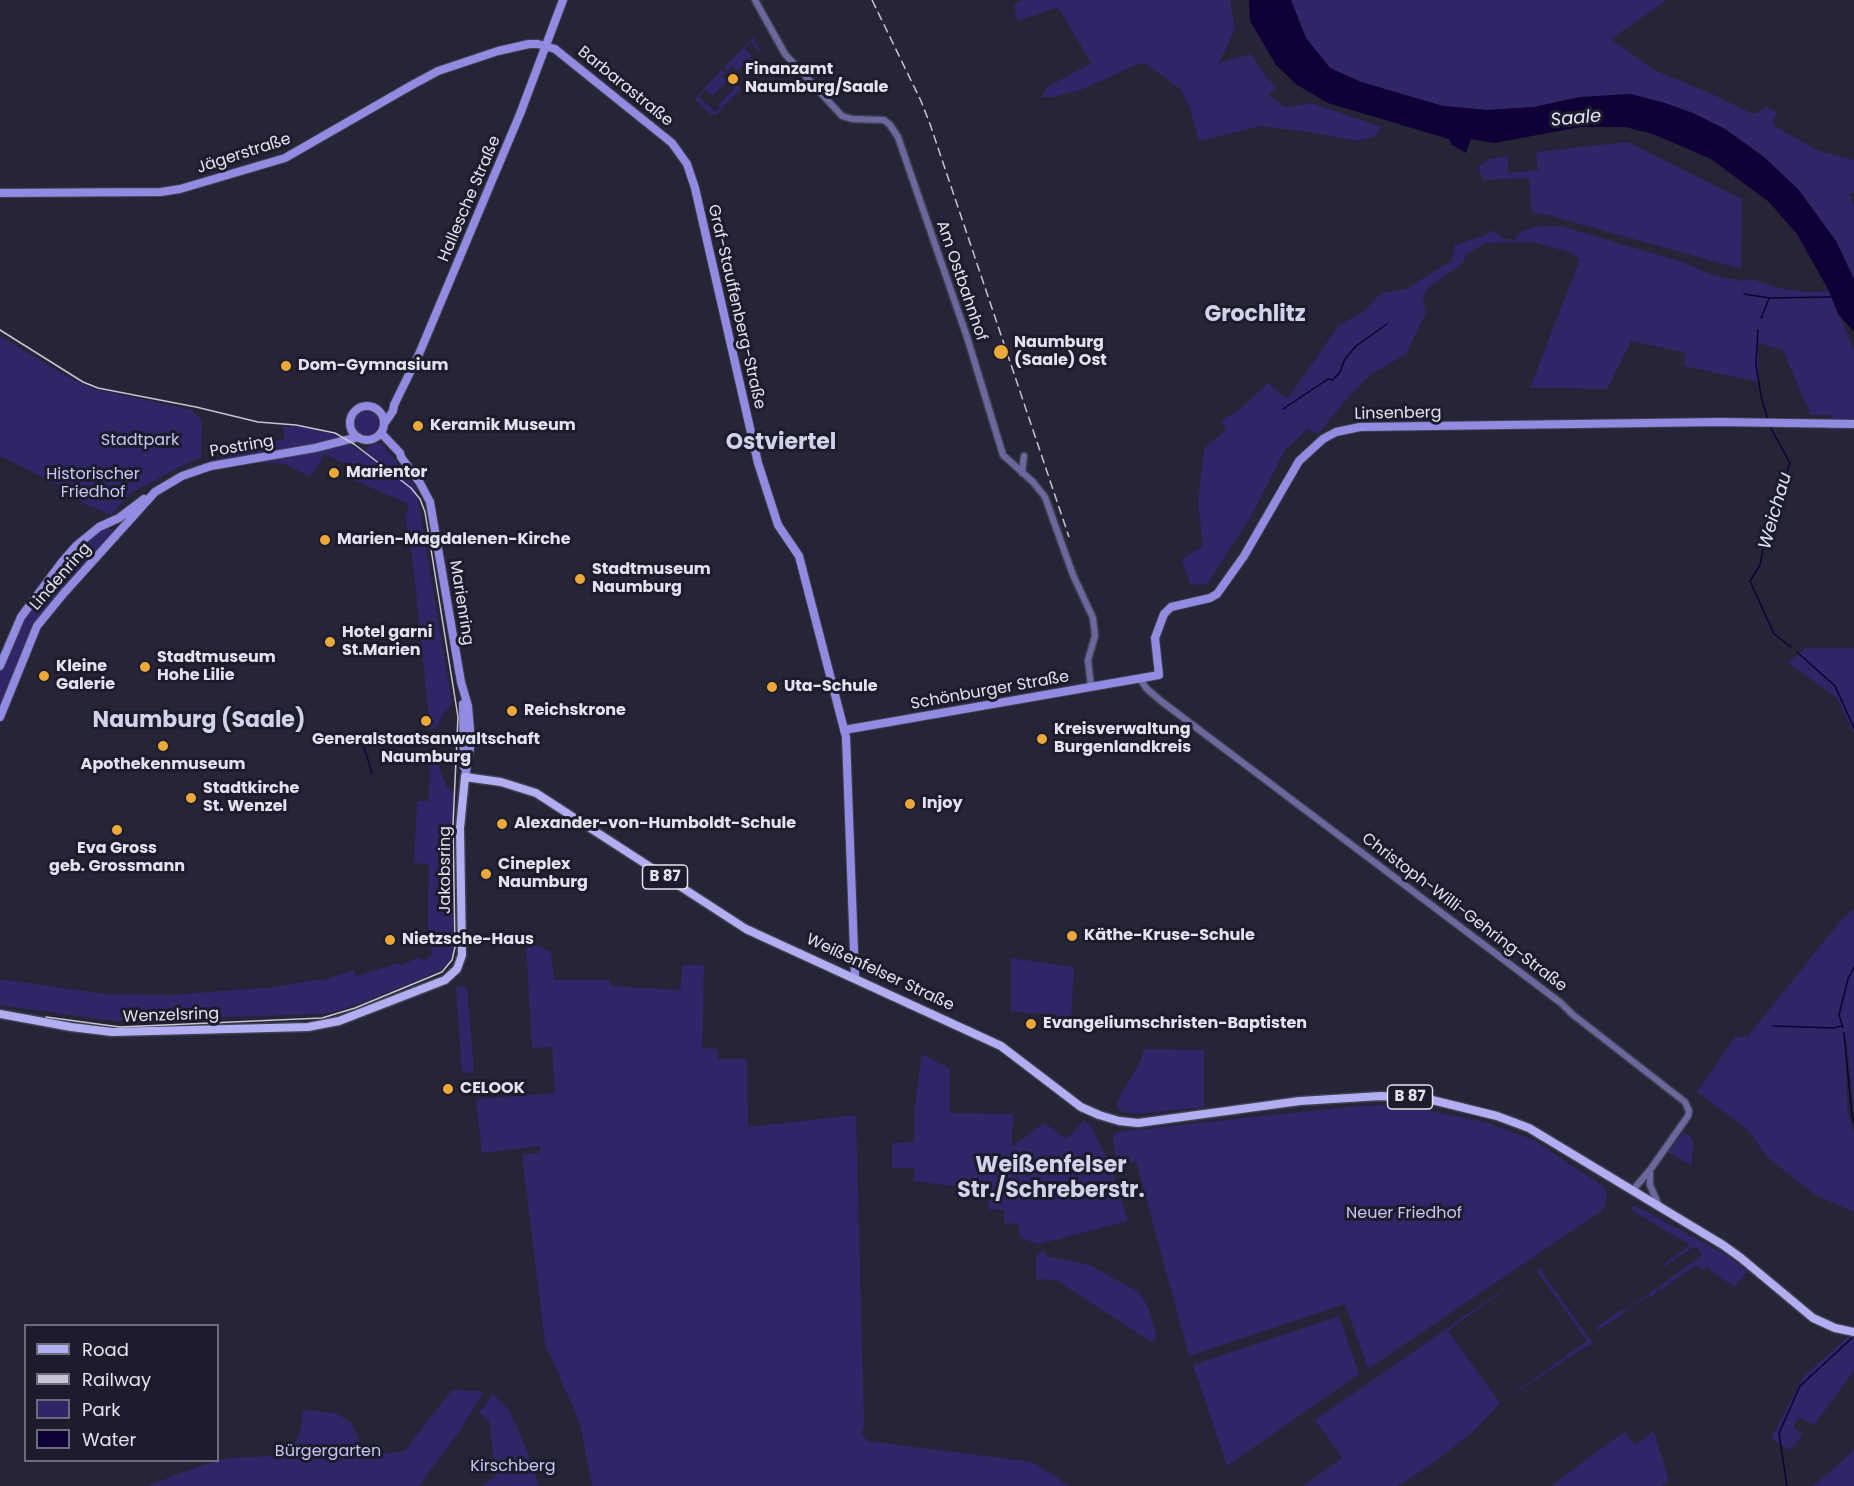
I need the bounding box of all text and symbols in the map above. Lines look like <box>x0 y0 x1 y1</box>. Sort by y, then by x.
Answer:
street label: Barbarastraße <box>574 43 676 131</box>
place label: Finanzamt Naumburg/Saale <box>745 60 888 98</box>
marker: Finanzamt Naumburg/Saale <box>726 72 740 86</box>
water label: Saale <box>1550 106 1602 132</box>
street label: Jägerstraße <box>195 130 293 178</box>
street label: Hallesche Straße <box>435 133 505 265</box>
street label: Graf-Stauffenberg-Straße <box>703 203 769 411</box>
street label: Am Ostbahnhof <box>931 218 991 344</box>
district label: Grochlitz <box>1204 302 1306 328</box>
place label: Naumburg (Saale) Ost <box>1014 333 1107 371</box>
marker: Naumburg (Saale) Ost <box>992 343 1010 361</box>
place label: Dom-Gymnasium <box>298 356 448 376</box>
marker: Dom-Gymnasium <box>279 359 293 373</box>
street label: Linsenberg <box>1354 404 1442 424</box>
place label: Keramik Museum <box>430 416 576 436</box>
marker: Keramik Museum <box>411 419 425 433</box>
district label: Ostviertel <box>726 430 836 456</box>
park label: Stadtpark <box>101 431 179 451</box>
street label: Postring <box>209 432 275 462</box>
place label: Marientor <box>346 463 427 483</box>
park label: Historischer Friedhof <box>46 465 140 503</box>
marker: Marientor <box>327 466 341 480</box>
water label: Weichau <box>1755 470 1797 552</box>
place label: Marien-Magdalenen-Kirche <box>337 530 571 550</box>
marker: Marien-Magdalenen-Kirche <box>318 533 332 547</box>
street label: Lindenring <box>27 539 95 615</box>
street label: Marienring <box>445 559 477 647</box>
place label: Stadtmuseum Naumburg <box>592 560 711 598</box>
marker: Stadtmuseum Naumburg <box>573 572 587 586</box>
place label: Hotel garni St.Marien <box>342 623 432 661</box>
marker: Hotel garni St.Marien <box>323 635 337 649</box>
place label: Stadtmuseum Hohe Lilie <box>157 648 276 686</box>
place label: Kleine Galerie <box>56 657 115 695</box>
marker: Stadtmuseum Hohe Lilie <box>138 660 152 674</box>
street label: Schönburger Straße <box>909 668 1071 714</box>
marker: Kleine Galerie <box>37 669 51 683</box>
place label: Uta-Schule <box>784 677 878 697</box>
marker: Uta-Schule <box>765 680 779 694</box>
place label: Reichskrone <box>524 701 626 721</box>
marker: Reichskrone <box>505 704 519 718</box>
district label: Naumburg (Saale) <box>93 708 305 734</box>
marker: Generalstaatsanwaltschaft Naumburg <box>419 714 433 728</box>
place label: Kreisverwaltung Burgenlandkreis <box>1054 720 1191 758</box>
place label: Generalstaatsanwaltschaft Naumburg <box>312 730 540 768</box>
marker: Kreisverwaltung Burgenlandkreis <box>1035 732 1049 746</box>
marker: Apothekenmuseum <box>156 739 170 753</box>
place label: Apothekenmuseum <box>81 755 245 775</box>
place label: Stadtkirche St. Wenzel <box>203 779 299 817</box>
marker: Stadtkirche St. Wenzel <box>184 791 198 805</box>
place label: Injoy <box>922 794 963 814</box>
marker: Injoy <box>903 797 917 811</box>
place label: Alexander-von-Humboldt-Schule <box>514 814 796 834</box>
marker: Alexander-von-Humboldt-Schule <box>495 817 509 831</box>
marker: Eva Gross geb. Grossmann <box>110 823 124 837</box>
street label: Jakobsring <box>436 826 456 914</box>
street label: Christoph-Willi-Gehring-Straße <box>1358 829 1570 997</box>
place label: Eva Gross geb. Grossmann <box>49 839 185 877</box>
place label: Cineplex Naumburg <box>498 855 588 893</box>
road number: B 87 <box>642 865 688 889</box>
marker: Cineplex Naumburg <box>479 867 493 881</box>
place label: Käthe-Kruse-Schule <box>1084 926 1255 946</box>
marker: Käthe-Kruse-Schule <box>1065 929 1079 943</box>
place label: Nietzsche-Haus <box>402 930 534 950</box>
street label: Weißenfelser Straße <box>803 930 957 1016</box>
marker: Nietzsche-Haus <box>383 933 397 947</box>
street label: Wenzelsring <box>123 1005 219 1027</box>
place label: Evangeliumschristen-Baptisten <box>1043 1014 1307 1034</box>
marker: Evangeliumschristen-Baptisten <box>1024 1017 1038 1031</box>
place label: CELOOK <box>460 1079 525 1099</box>
marker: CELOOK <box>441 1082 455 1096</box>
road number: B 87 <box>1388 1085 1432 1109</box>
district label: Weißenfelser Str./Schreberstr. <box>957 1153 1145 1204</box>
park label: Neuer Friedhof <box>1346 1204 1462 1224</box>
legend <box>24 1324 219 1462</box>
text: Road <box>82 1337 129 1362</box>
text: Railway <box>82 1367 151 1392</box>
text: Park <box>82 1397 121 1422</box>
text: Water <box>82 1427 136 1452</box>
park label: Bürgergarten <box>275 1442 381 1462</box>
park label: Kirschberg <box>470 1457 556 1477</box>

